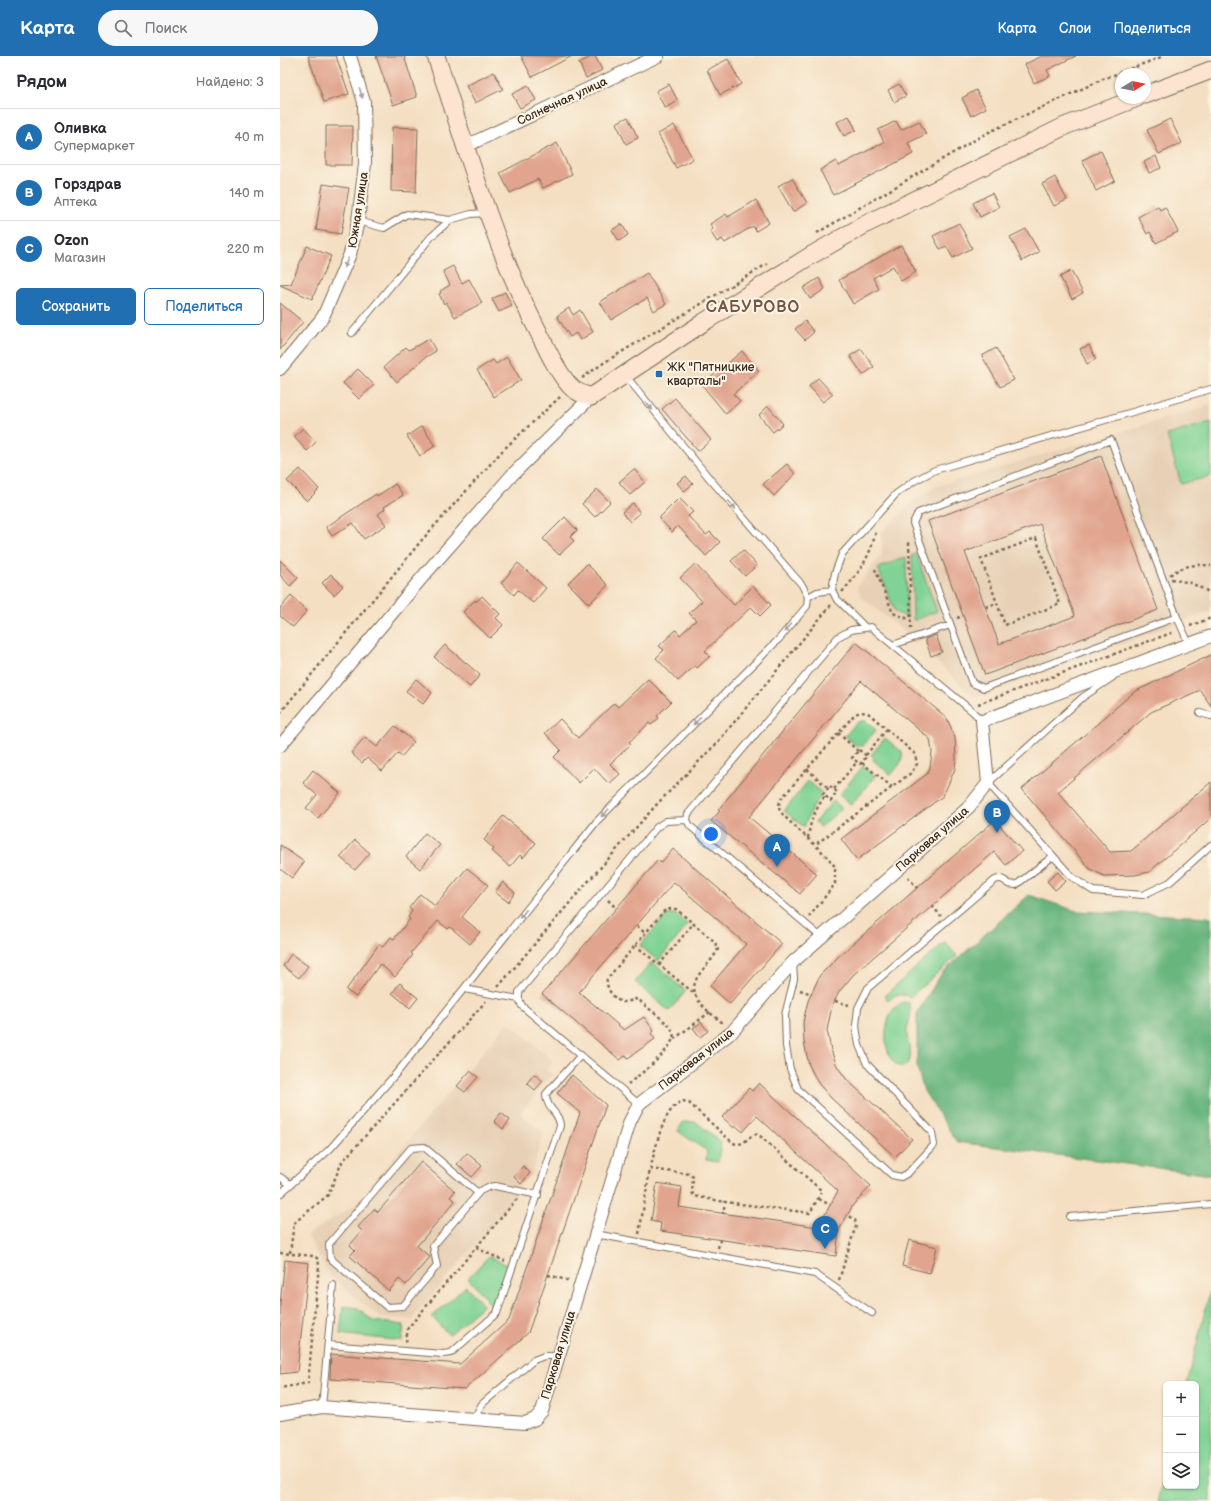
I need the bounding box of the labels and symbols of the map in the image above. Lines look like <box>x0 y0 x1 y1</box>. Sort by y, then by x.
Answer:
north arrow <box>1115 68 1151 104</box>
street label: Солнечная улица <box>515 74 610 129</box>
one-way arrow <box>358 88 364 100</box>
street label: Южная улица <box>345 171 372 249</box>
one-way arrow <box>343 257 349 269</box>
district label: САБУРОВО <box>706 298 800 317</box>
place label: ЖК "Пятницкие кварталы" <box>667 360 755 389</box>
marker: ЖК "Пятницкие кварталы" <box>654 369 664 379</box>
one-way arrow <box>644 400 653 411</box>
one-way arrow <box>728 500 737 510</box>
one-way arrow <box>783 623 792 633</box>
one-way arrow <box>692 716 702 726</box>
pin: B <box>984 800 1010 833</box>
street label: Парковая улица <box>893 804 972 875</box>
one-way arrow <box>600 808 610 818</box>
your location <box>701 824 721 844</box>
pin: A <box>764 834 790 867</box>
one-way arrow <box>519 909 528 920</box>
street label: Парковая улица <box>656 1025 737 1094</box>
pin: C <box>812 1216 838 1249</box>
street label: Парковая улица <box>538 1309 579 1401</box>

